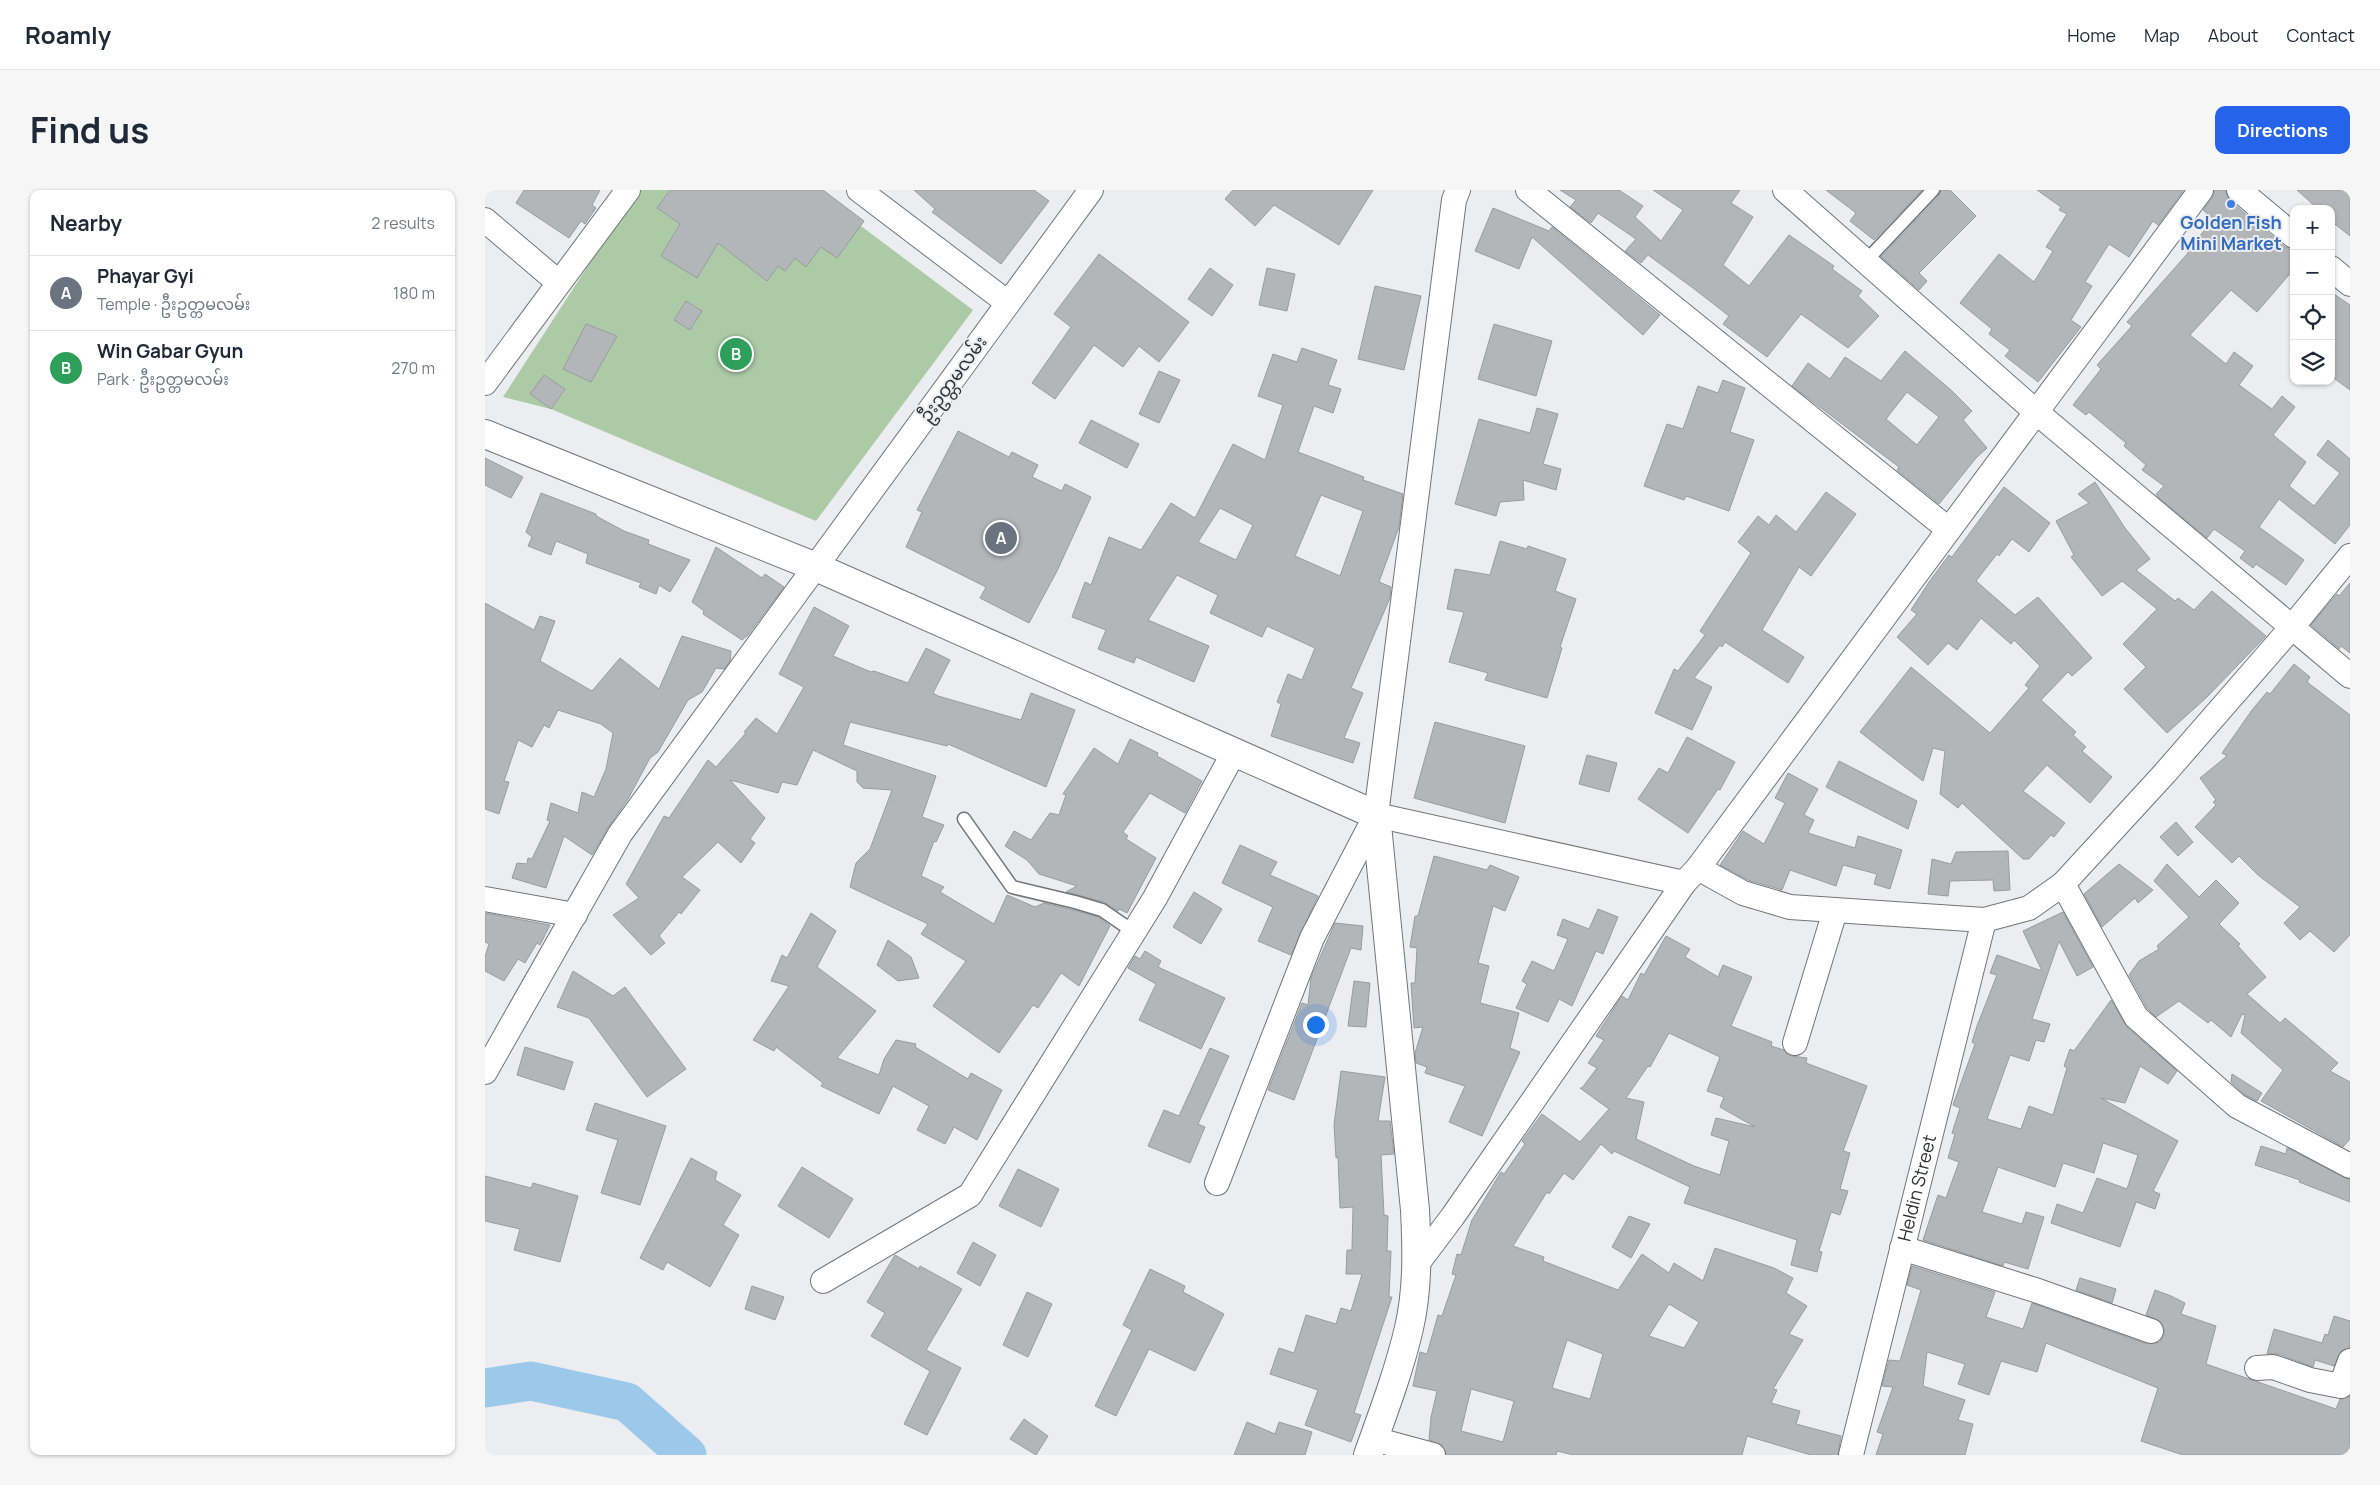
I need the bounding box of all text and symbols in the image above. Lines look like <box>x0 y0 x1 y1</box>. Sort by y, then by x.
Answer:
text: Roamly <box>25 18 111 51</box>
text: Home <box>2067 23 2116 47</box>
text: Map <box>2144 23 2180 47</box>
text: About <box>2208 23 2258 47</box>
text: Contact <box>2286 23 2355 47</box>
text: Find us <box>30 106 149 154</box>
button: Directions <box>2215 106 2350 154</box>
marker: Golden Fish Mini Market <box>2225 198 2237 210</box>
map controls <box>2290 205 2335 385</box>
button: + <box>2290 205 2335 250</box>
text: Nearby <box>50 209 122 237</box>
place label: Golden Fish Mini Market <box>2180 210 2282 255</box>
text: 2 results <box>371 212 435 234</box>
button: − <box>2290 250 2335 295</box>
text: Phayar Gyi <box>97 263 194 289</box>
text: A <box>61 282 71 304</box>
text: 180 m <box>393 282 435 304</box>
text: Temple · ဦးဥတ္တမလမ်း <box>97 293 250 315</box>
button: locate <box>2290 295 2335 340</box>
street label: ဦးဥတ္တမလမ်း <box>913 330 995 429</box>
pin: B <box>720 335 752 373</box>
text: Win Gabar Gyun <box>97 338 243 364</box>
button: layers <box>2290 340 2335 385</box>
text: B <box>61 357 71 379</box>
text: 270 m <box>391 357 435 379</box>
text: Park · ဦးဥတ္တမလမ်း <box>97 368 229 390</box>
pin: A <box>985 519 1017 557</box>
your location <box>1303 1012 1329 1038</box>
street label: Heldin Street <box>1892 1132 1941 1244</box>

